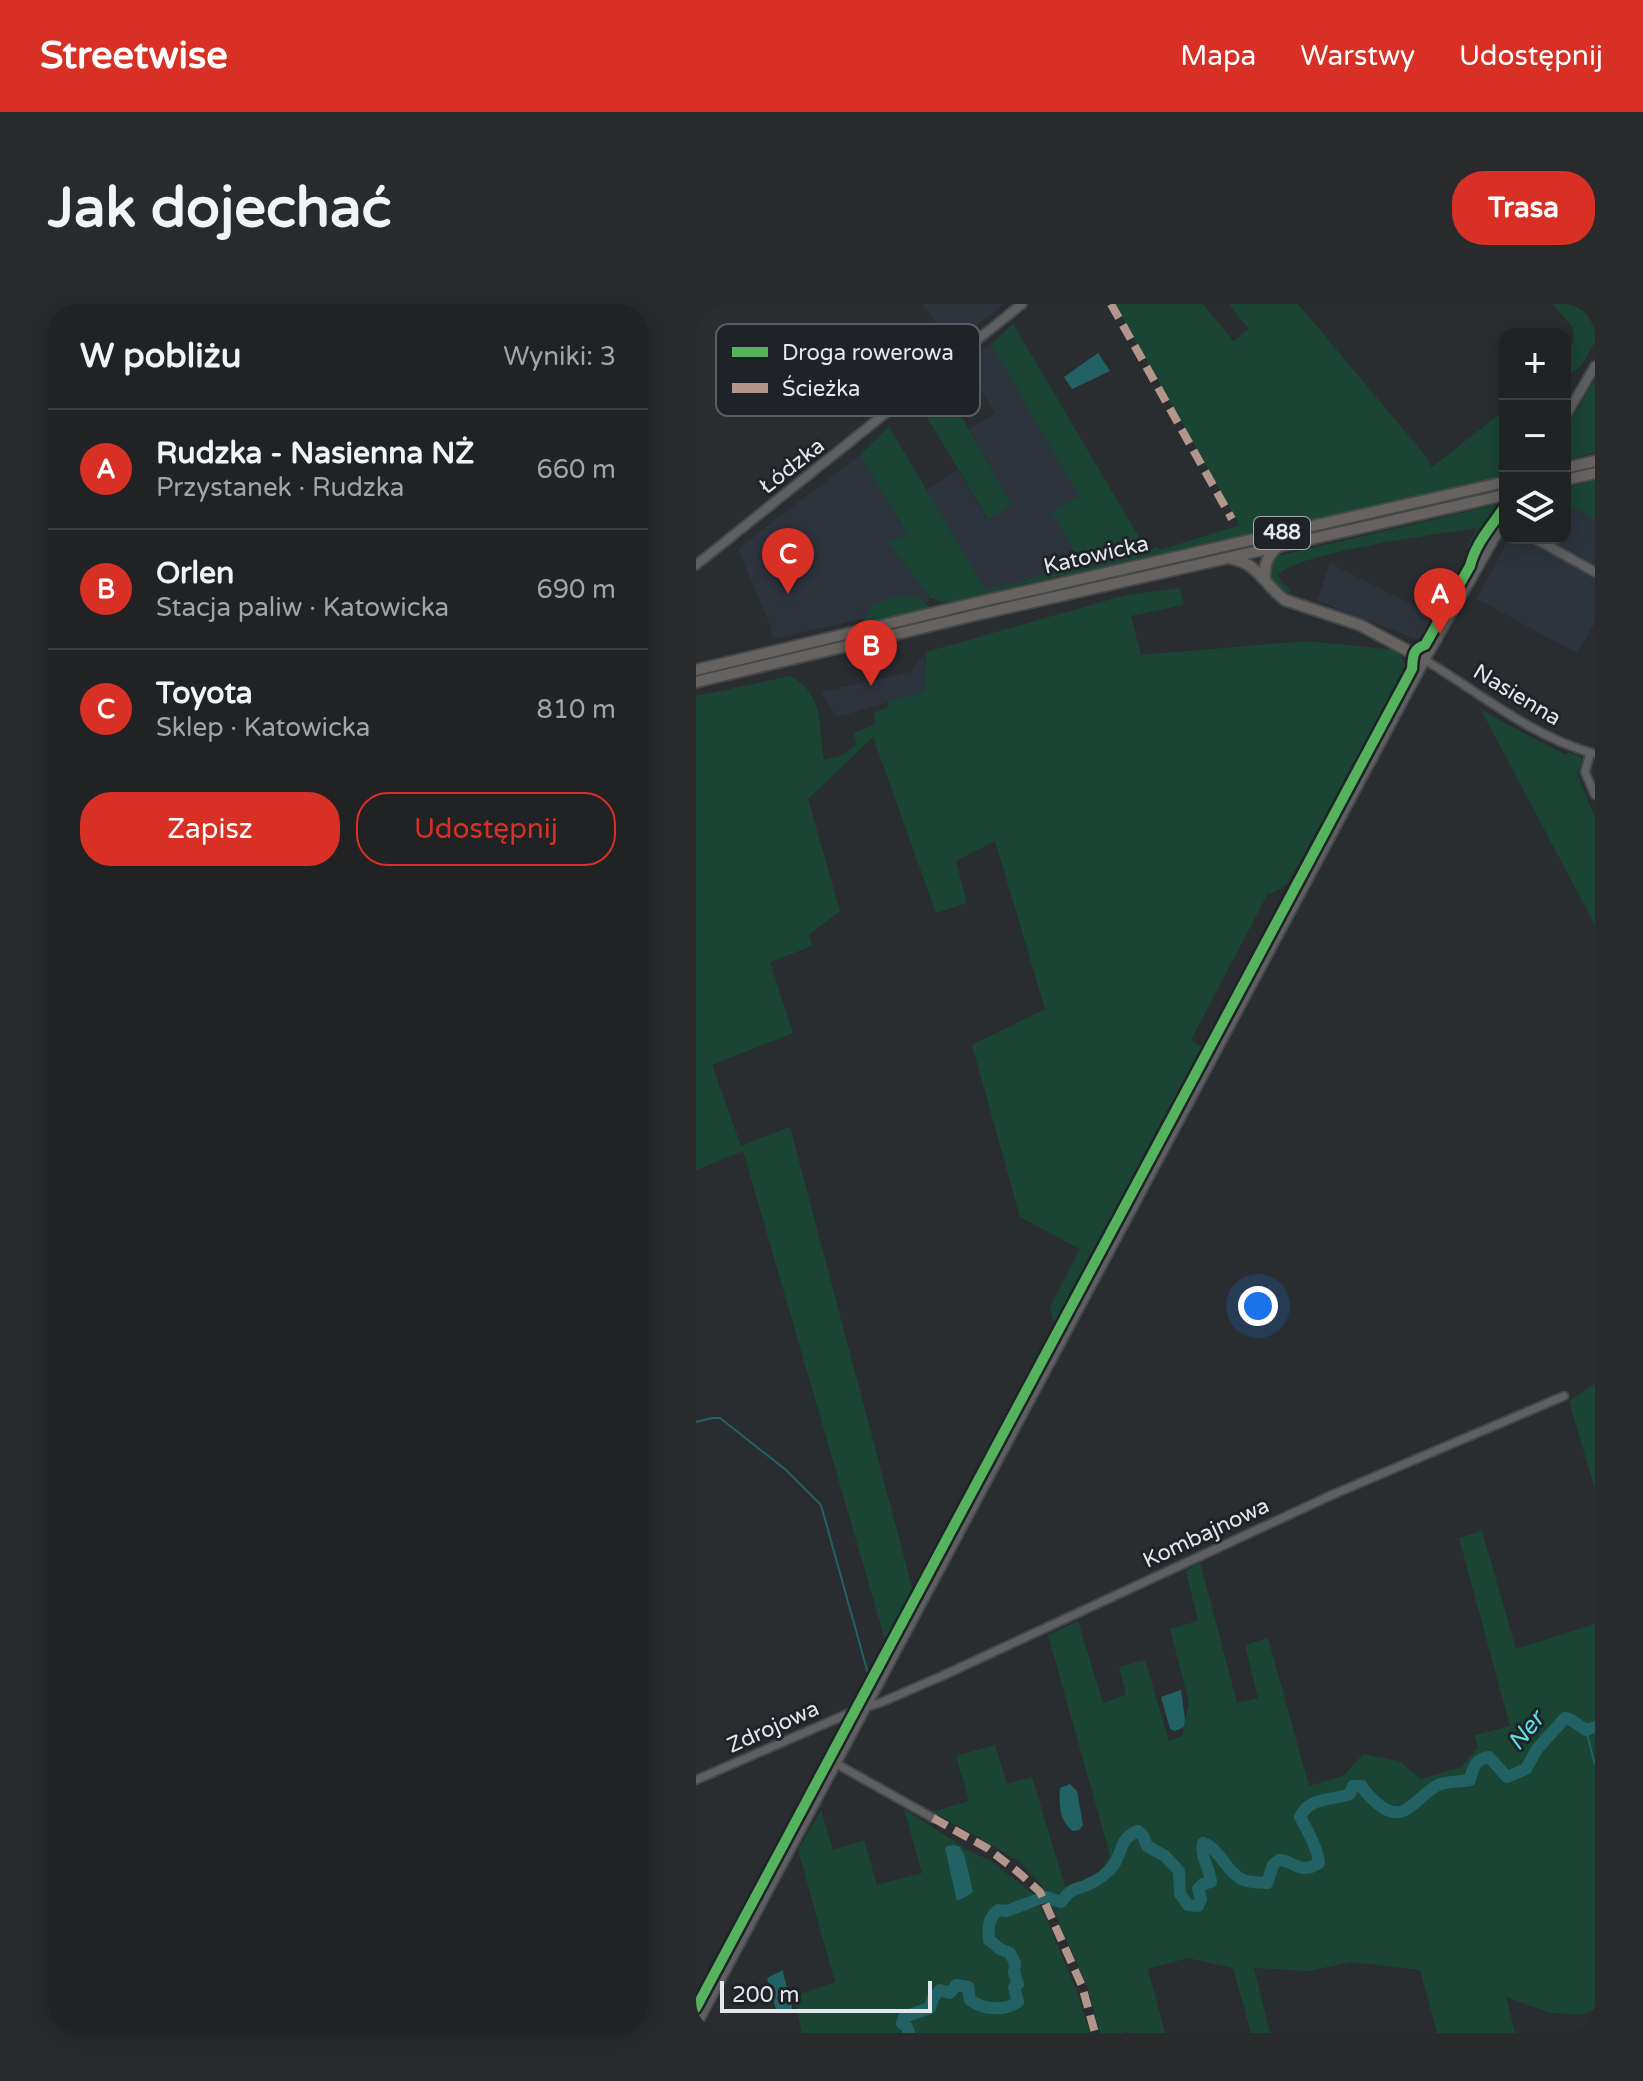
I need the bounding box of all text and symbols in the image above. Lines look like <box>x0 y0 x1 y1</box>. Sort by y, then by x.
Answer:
text: Streetwise <box>40 33 228 79</box>
text: Mapa <box>1180 39 1256 73</box>
text: Warstwy <box>1300 39 1415 73</box>
text: Udostępnij <box>1459 39 1603 73</box>
button: Trasa <box>1452 171 1595 245</box>
text: Jak dojechać <box>48 175 391 242</box>
legend <box>716 324 980 416</box>
map controls <box>1499 328 1571 544</box>
button: + <box>1499 328 1571 400</box>
text: W pobliżu <box>80 336 241 377</box>
text: Droga rowerowa <box>782 340 954 366</box>
text: Wyniki: 3 <box>503 341 616 372</box>
text: Ścieżka <box>782 375 860 402</box>
button: − <box>1499 400 1571 472</box>
street label: Łódzka <box>754 433 830 499</box>
text: Rudzka - Nasienna NŻ <box>156 435 474 472</box>
text: A <box>96 454 116 485</box>
text: 660 m <box>536 454 616 485</box>
text: Przystanek · Rudzka <box>156 472 404 503</box>
button: layers <box>1499 472 1571 544</box>
road number: 488 <box>1254 517 1310 549</box>
pin: C <box>762 528 814 594</box>
street label: Katowicka <box>1041 530 1151 580</box>
text: Orlen <box>156 555 234 592</box>
pin: A <box>1414 568 1466 634</box>
text: B <box>97 574 115 605</box>
text: 690 m <box>536 574 616 605</box>
text: Stacja paliw · Katowicka <box>156 592 449 623</box>
pin: B <box>845 620 897 686</box>
street label: Nasienna <box>1468 659 1566 731</box>
text: Toyota <box>156 675 253 712</box>
text: C <box>97 694 115 725</box>
text: 810 m <box>536 694 616 725</box>
text: Sklep · Katowicka <box>156 712 370 743</box>
button: Zapisz <box>80 792 340 866</box>
button: Udostępnij <box>356 792 616 866</box>
your location <box>1238 1286 1278 1326</box>
street label: Kombajnowa <box>1139 1492 1273 1574</box>
street label: Zdrojowa <box>723 1695 823 1759</box>
water label: Ner <box>1502 1703 1552 1756</box>
scale bar <box>720 1977 932 2013</box>
text: 200 m <box>732 1982 799 2008</box>

